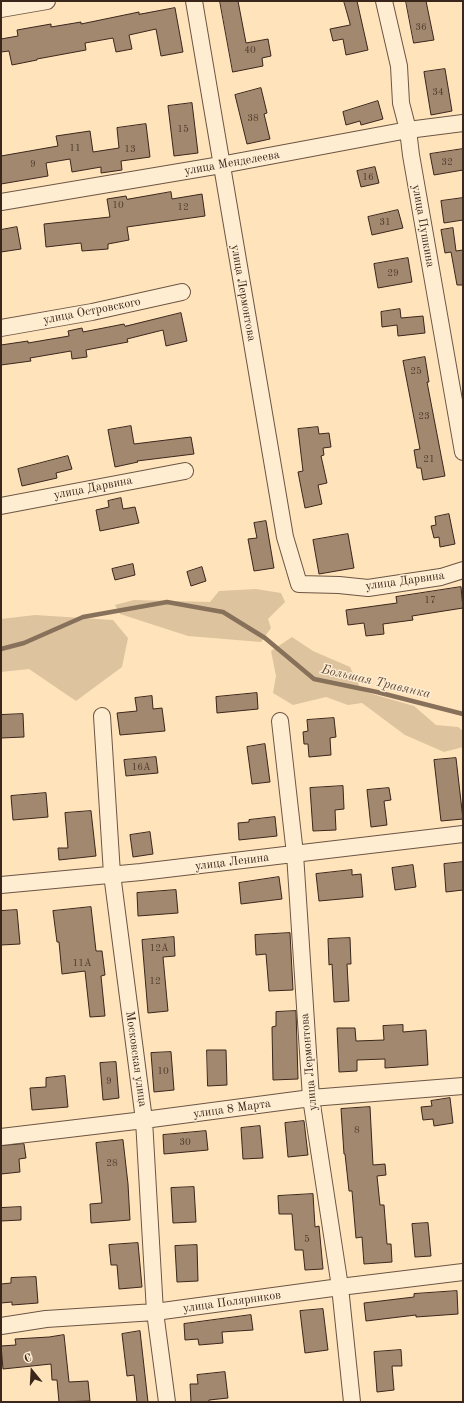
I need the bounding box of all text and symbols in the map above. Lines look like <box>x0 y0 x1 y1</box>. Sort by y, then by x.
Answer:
house number: 36 <box>415 21 427 33</box>
house number: 40 <box>244 44 256 56</box>
house number: 34 <box>432 86 444 98</box>
house number: 38 <box>247 112 259 124</box>
house number: 15 <box>177 123 189 135</box>
house number: 11 <box>69 142 81 154</box>
house number: 13 <box>124 143 136 155</box>
street label: улица Менделеева <box>183 148 281 178</box>
house number: 32 <box>441 156 453 168</box>
house number: 9 <box>30 158 36 170</box>
house number: 16 <box>362 171 374 183</box>
street label: улица Пушкина <box>409 183 437 269</box>
house number: 10 <box>112 199 124 211</box>
house number: 12 <box>177 201 189 213</box>
house number: 31 <box>379 216 391 228</box>
street label: улица Лермонтова <box>227 244 259 342</box>
house number: 29 <box>387 267 399 279</box>
street label: улица Островского <box>42 294 142 328</box>
house number: 25 <box>410 365 422 377</box>
house number: 23 <box>418 410 430 422</box>
house number: 21 <box>423 453 435 465</box>
street label: улица Дарвина <box>52 473 134 503</box>
street label: улица Дарвина <box>364 568 446 594</box>
house number: 17 <box>424 594 436 606</box>
water label: Большая Травянка <box>320 662 432 702</box>
house number: 16А <box>131 761 151 773</box>
street label: улица Ленина <box>194 850 270 874</box>
house number: 12А <box>149 942 169 954</box>
house number: 11А <box>72 957 92 969</box>
house number: 12 <box>149 975 161 987</box>
street label: Московская улица <box>122 1010 150 1108</box>
street label: улица Лермонтова <box>298 1013 320 1111</box>
house number: 10 <box>157 1065 169 1077</box>
house number: 9 <box>106 1075 112 1087</box>
street label: улица 8 Марта <box>192 1096 272 1122</box>
house number: 8 <box>354 1124 360 1136</box>
house number: 30 <box>179 1136 191 1148</box>
house number: 28 <box>106 1157 118 1169</box>
house number: 5 <box>304 1233 310 1245</box>
street label: улица Полярников <box>182 1288 282 1316</box>
north arrow <box>12 1351 52 1391</box>
text: С <box>23 1353 33 1365</box>

